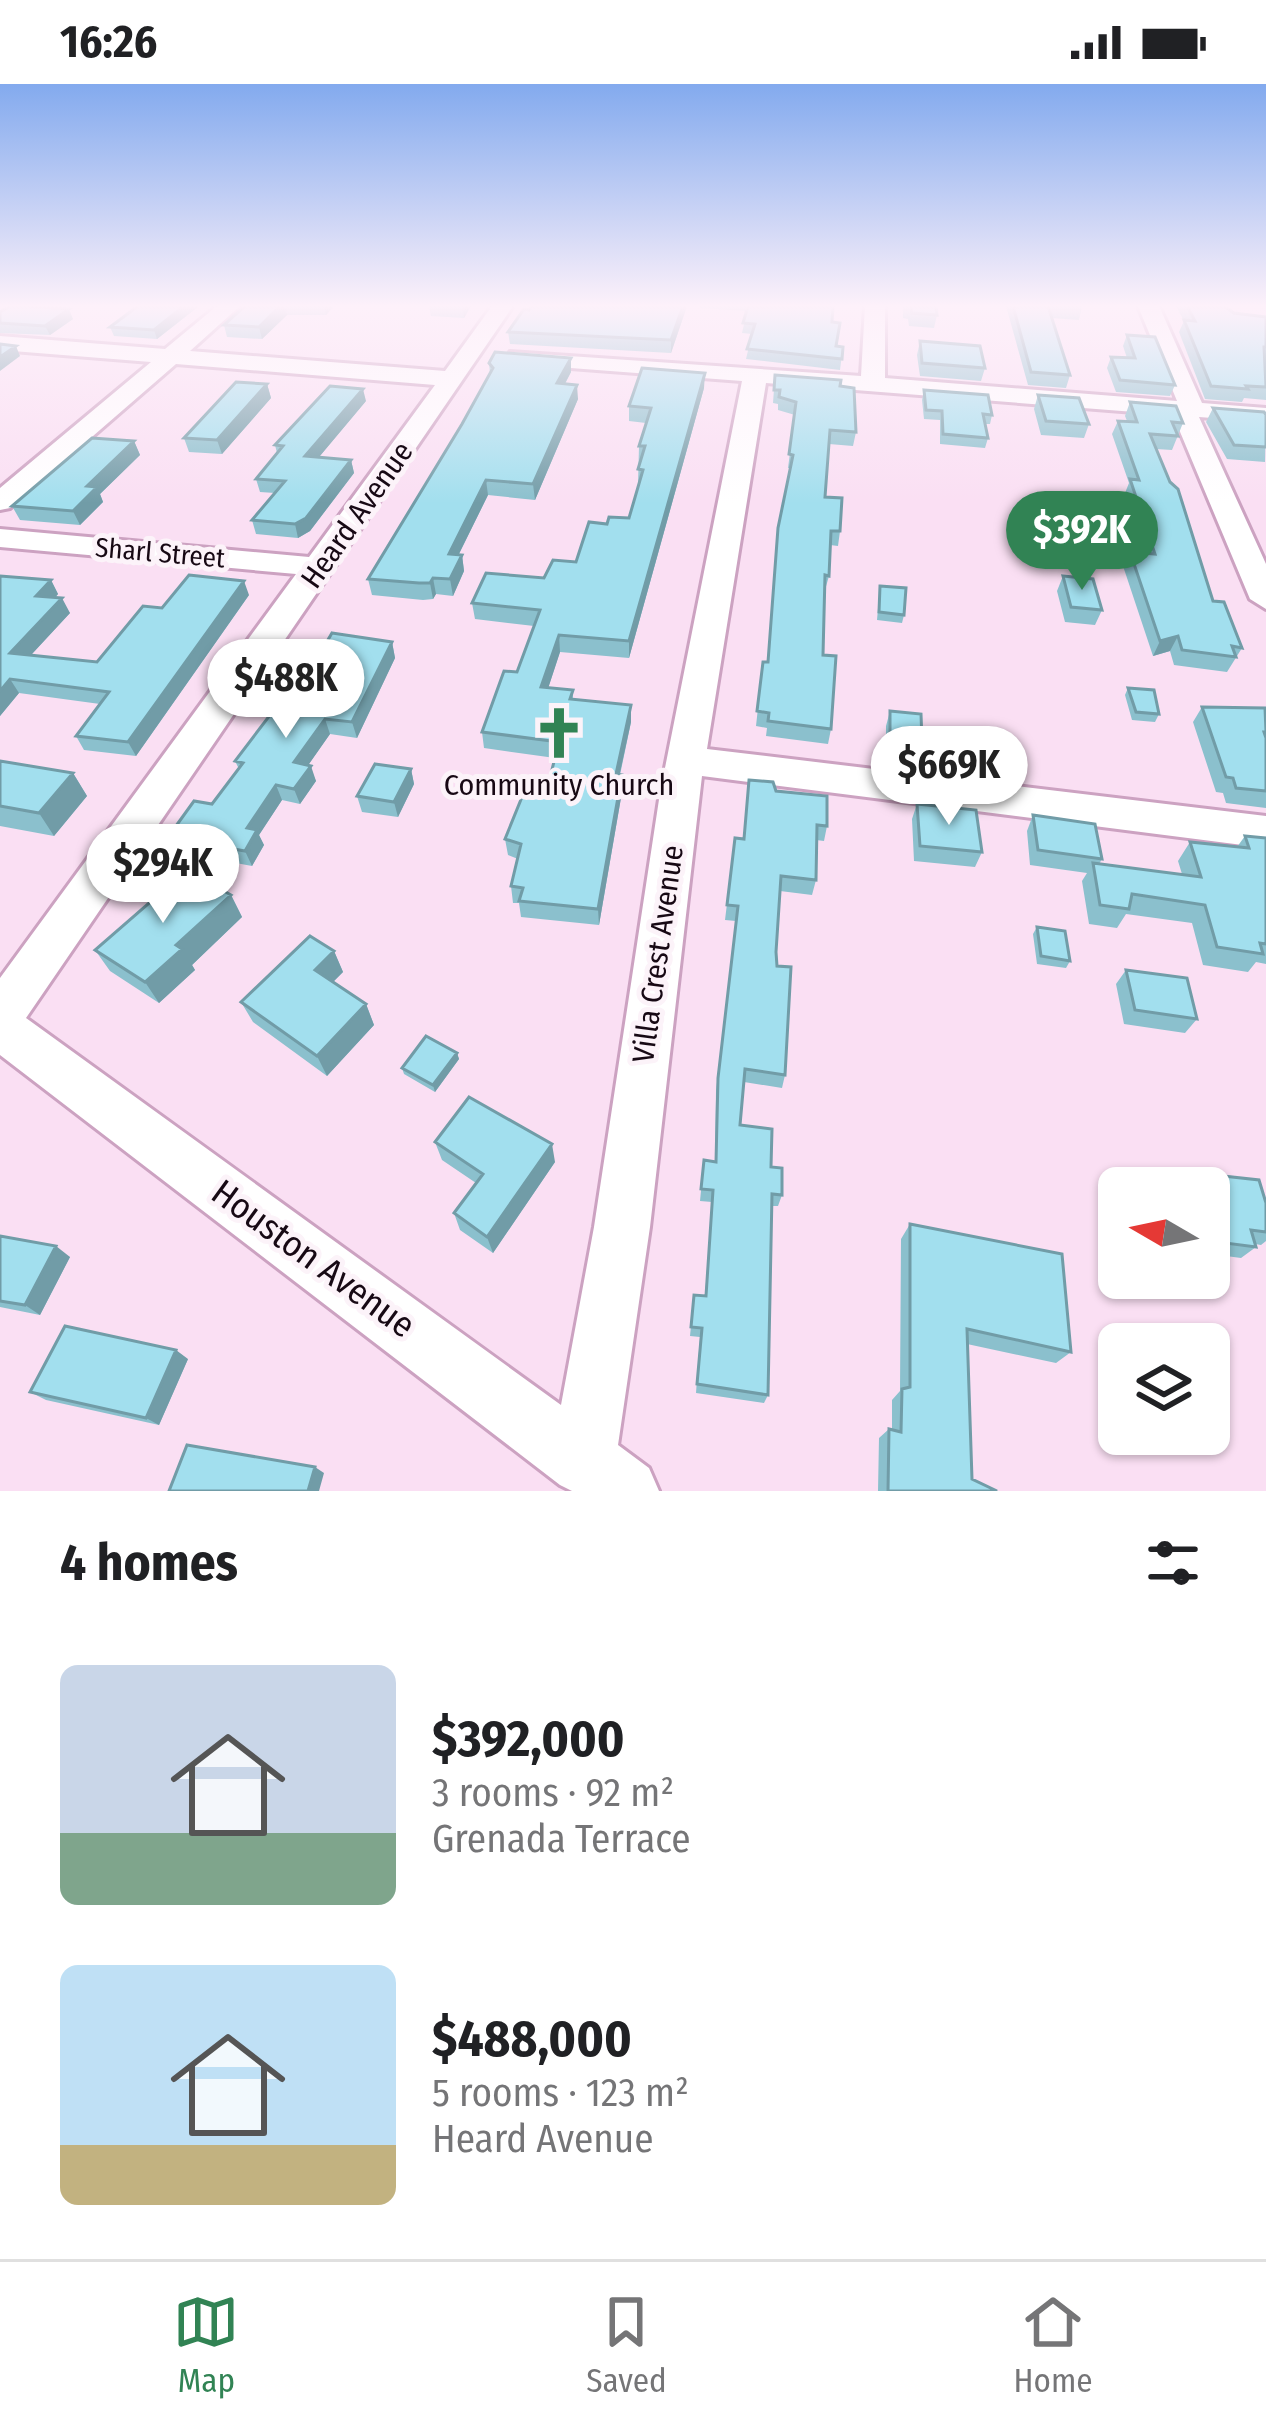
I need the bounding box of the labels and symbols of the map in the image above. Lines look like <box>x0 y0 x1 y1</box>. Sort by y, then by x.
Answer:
street label: Heard Avenue <box>293 435 421 595</box>
pin: $392K <box>998 491 1166 593</box>
street label: Sharl Street <box>94 531 226 575</box>
pin: $488K <box>202 639 370 741</box>
church icon: Community Church <box>530 704 588 762</box>
pin: $669K <box>865 726 1033 828</box>
place label: Community Church <box>444 767 674 803</box>
pin: $294K <box>79 824 247 926</box>
street label: Villa Crest Avenue <box>625 843 691 1065</box>
north arrow <box>1098 1167 1230 1299</box>
street label: Houston Avenue <box>203 1170 424 1347</box>

